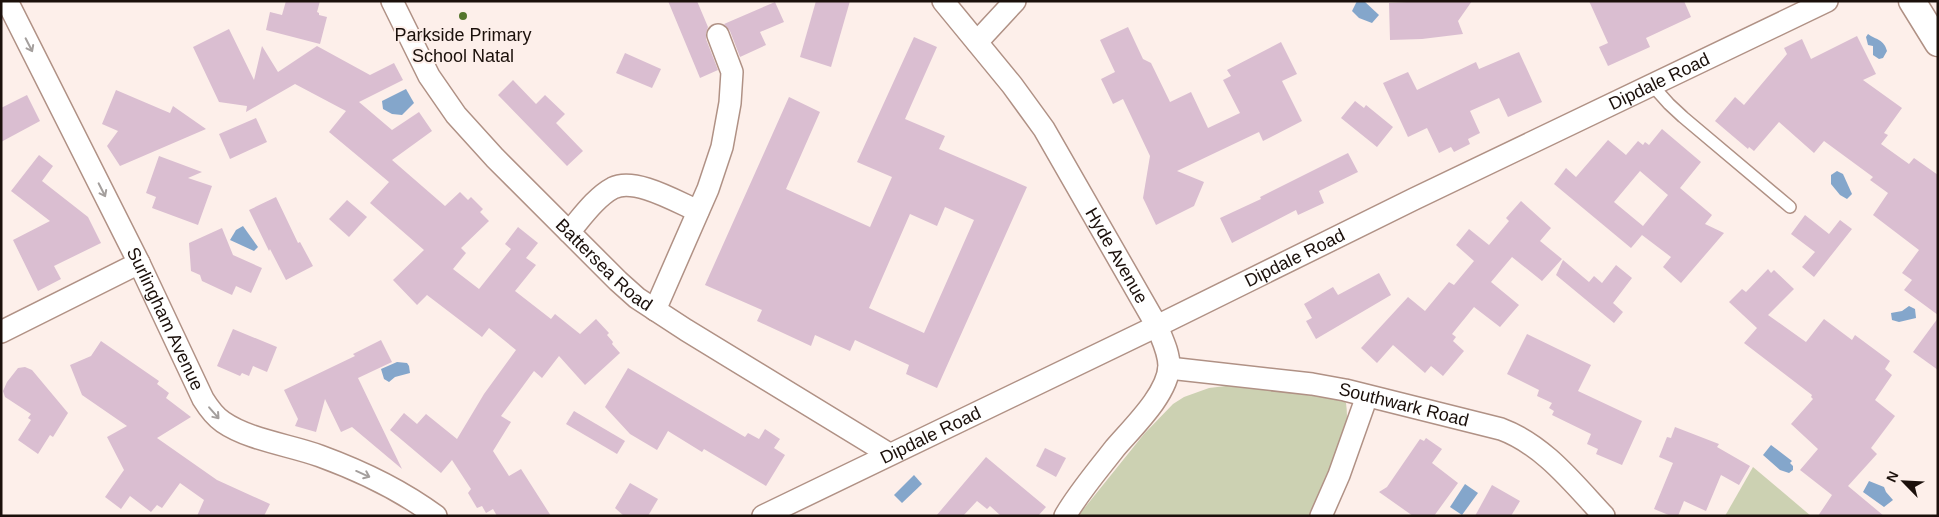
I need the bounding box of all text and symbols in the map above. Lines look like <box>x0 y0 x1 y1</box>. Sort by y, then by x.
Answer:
marker: Parkside Primary School Natal <box>457 10 469 22</box>
place label: Parkside Primary School Natal <box>394 25 532 66</box>
one-way arrow <box>25 37 34 52</box>
street label: Dipdale Road <box>1606 49 1713 114</box>
one-way arrow <box>98 182 107 197</box>
street label: Hyde Avenue <box>1081 204 1152 307</box>
street label: Battersea Road <box>552 215 656 315</box>
street label: Dipdale Road <box>1241 225 1348 291</box>
street label: Surlingham Avenue <box>123 244 207 394</box>
street label: Southwark Road <box>1337 379 1471 431</box>
street label: Dipdale Road <box>877 403 984 468</box>
one-way arrow <box>208 406 219 419</box>
north arrow <box>1879 457 1929 507</box>
text: N <box>1883 469 1901 485</box>
one-way arrow <box>355 470 370 480</box>

